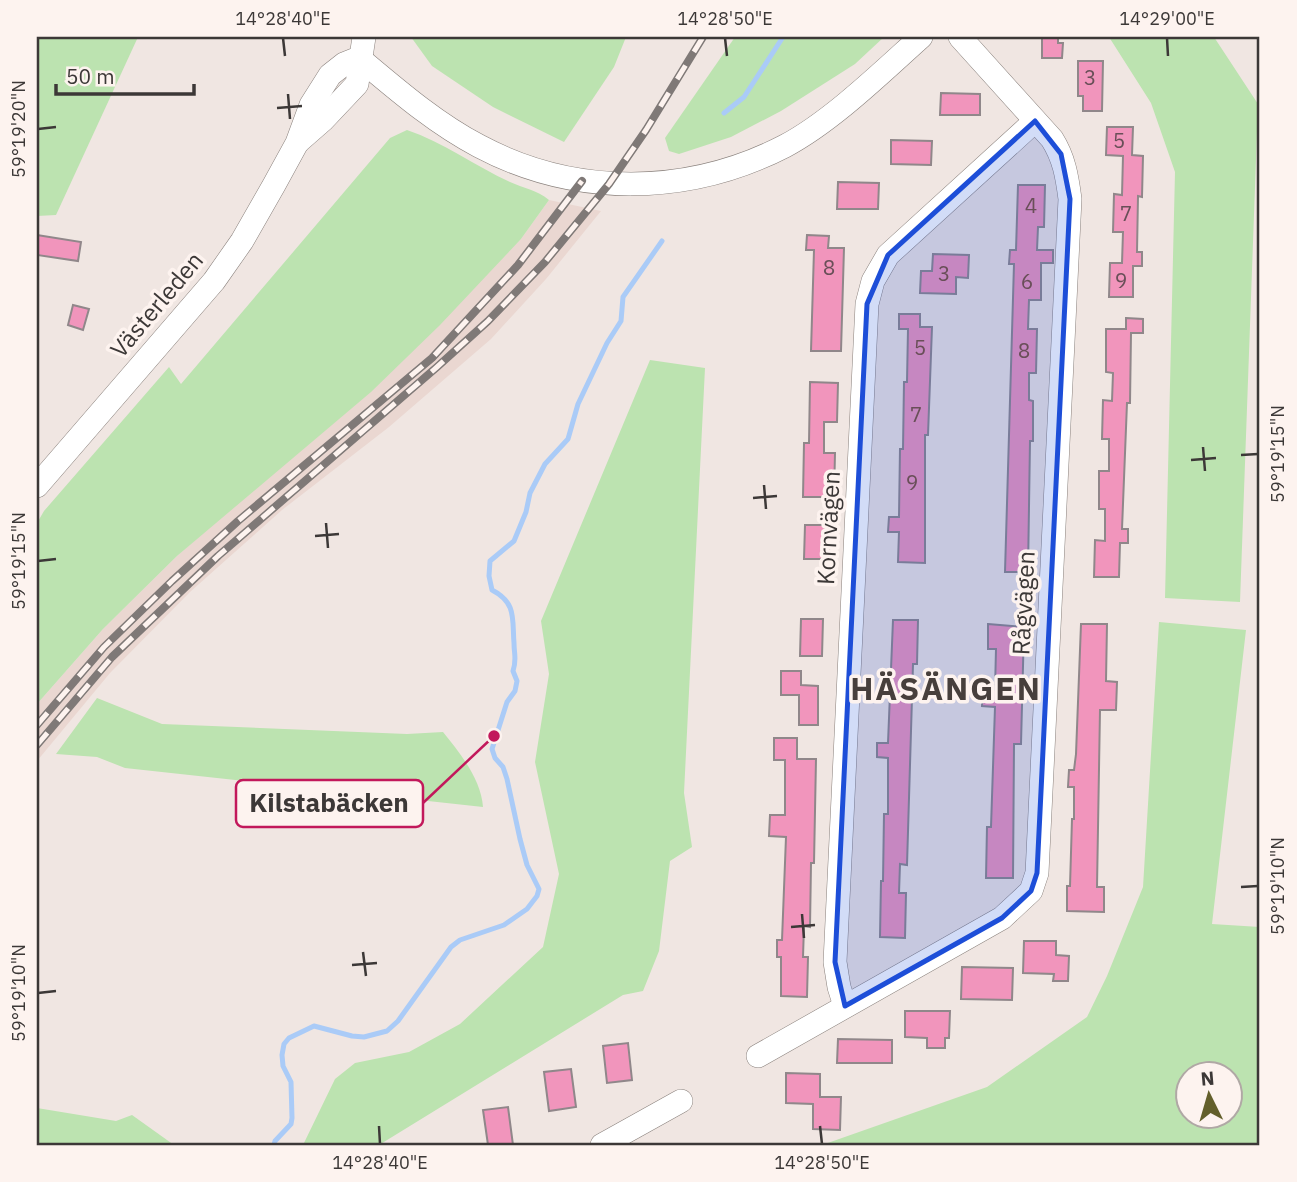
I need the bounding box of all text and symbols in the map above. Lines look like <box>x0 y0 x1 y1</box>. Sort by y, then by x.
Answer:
text: 14°28'40"E <box>235 7 331 30</box>
text: 14°28'50"E <box>677 7 773 30</box>
text: 14°29'00"E <box>1119 7 1215 30</box>
scale bar <box>56 52 194 96</box>
text: 50 m <box>66 62 115 90</box>
house number: 3 <box>1084 63 1096 91</box>
text: 59°19'20"N <box>7 80 30 178</box>
house number: 5 <box>1113 126 1125 154</box>
house number: 4 <box>1025 191 1037 219</box>
house number: 7 <box>1120 199 1132 227</box>
street label: Västerleden <box>103 245 210 364</box>
house number: 8 <box>823 253 835 281</box>
house number: 3 <box>938 259 950 287</box>
house number: 9 <box>1115 266 1127 294</box>
house number: 6 <box>1021 267 1033 295</box>
house number: 5 <box>914 333 926 361</box>
house number: 8 <box>1018 336 1030 364</box>
house number: 7 <box>910 400 922 428</box>
text: 59°19'15"N <box>1266 405 1289 503</box>
house number: 9 <box>906 468 918 496</box>
street label: Kornvägen <box>809 470 847 586</box>
text: 59°19'15"N <box>7 512 30 610</box>
street label: Rågvägen <box>1004 550 1042 656</box>
district label: HÄSÄNGEN <box>850 667 1042 709</box>
callout: Kilstabäcken <box>236 780 423 827</box>
text: Kilstabäcken <box>249 785 409 819</box>
text: 59°19'10"N <box>1266 837 1289 935</box>
text: 59°19'10"N <box>7 944 30 1042</box>
north arrow <box>1174 1060 1244 1130</box>
text: N <box>1200 1066 1215 1091</box>
text: 14°28'40"E <box>332 1151 428 1174</box>
text: 14°28'50"E <box>774 1151 870 1174</box>

